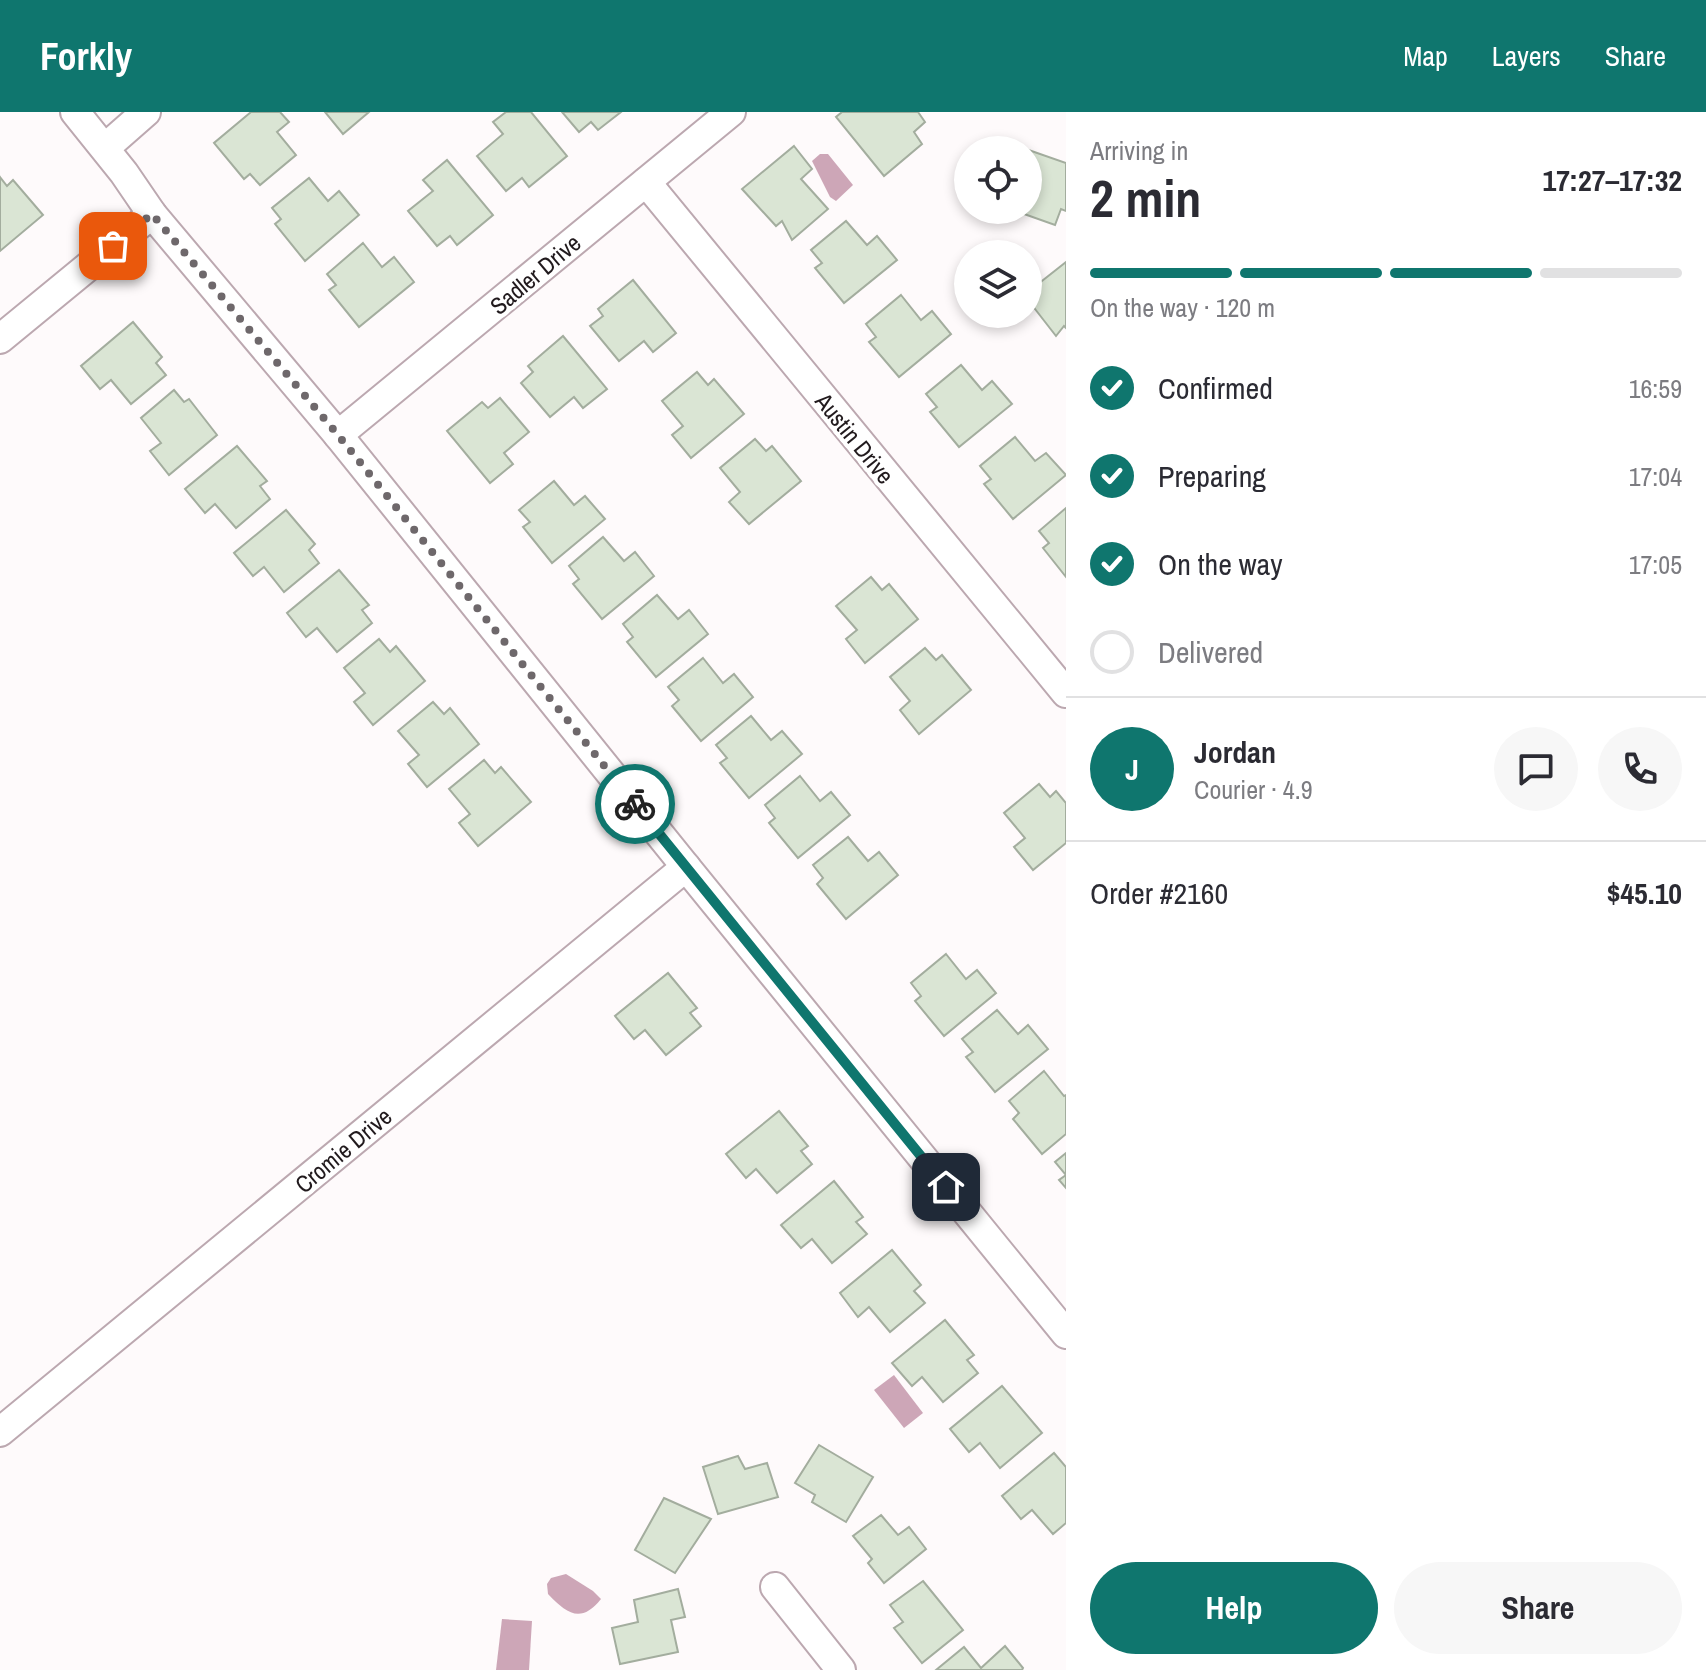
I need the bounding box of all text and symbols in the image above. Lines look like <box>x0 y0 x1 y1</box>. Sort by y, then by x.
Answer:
text: Forkly <box>40 31 132 82</box>
text: Map <box>1403 37 1448 75</box>
text: Layers <box>1492 37 1561 75</box>
text: Share <box>1605 37 1666 75</box>
text: Arriving in <box>1090 133 1188 168</box>
map controls <box>954 136 1042 328</box>
button: locate <box>954 136 1042 224</box>
text: 17:27–17:32 <box>1543 160 1682 200</box>
text: 2 min <box>1090 163 1201 233</box>
pin <box>79 212 147 280</box>
icon: bag <box>91 224 135 268</box>
street label: Sadler Drive <box>483 227 587 321</box>
button: layers <box>954 240 1042 328</box>
text: On the way · 120 m <box>1090 290 1275 325</box>
icon: check <box>1090 366 1134 410</box>
text: Confirmed <box>1158 368 1273 408</box>
text: 16:59 <box>1629 371 1682 406</box>
street label: Austin Drive <box>808 385 902 490</box>
icon: check <box>1090 454 1134 498</box>
text: Preparing <box>1158 456 1266 496</box>
text: 17:04 <box>1629 459 1682 494</box>
icon: check <box>1090 542 1134 586</box>
text: On the way <box>1158 544 1282 584</box>
text: 17:05 <box>1629 547 1682 582</box>
text: Delivered <box>1158 632 1263 672</box>
button: chat <box>1494 727 1578 811</box>
button: phone <box>1598 727 1682 811</box>
text: Jordan <box>1194 732 1276 772</box>
text: J <box>1125 749 1139 789</box>
courier <box>595 764 675 844</box>
text: Courier · 4.9 <box>1194 772 1313 807</box>
icon: bike <box>613 782 657 826</box>
text: Order #2160 <box>1090 873 1228 913</box>
text: $45.10 <box>1607 873 1682 913</box>
street label: Cromie Drive <box>288 1100 398 1200</box>
pin <box>912 1153 980 1221</box>
icon: home <box>924 1165 968 1209</box>
button: Help <box>1090 1562 1378 1654</box>
button: Share <box>1394 1562 1682 1654</box>

